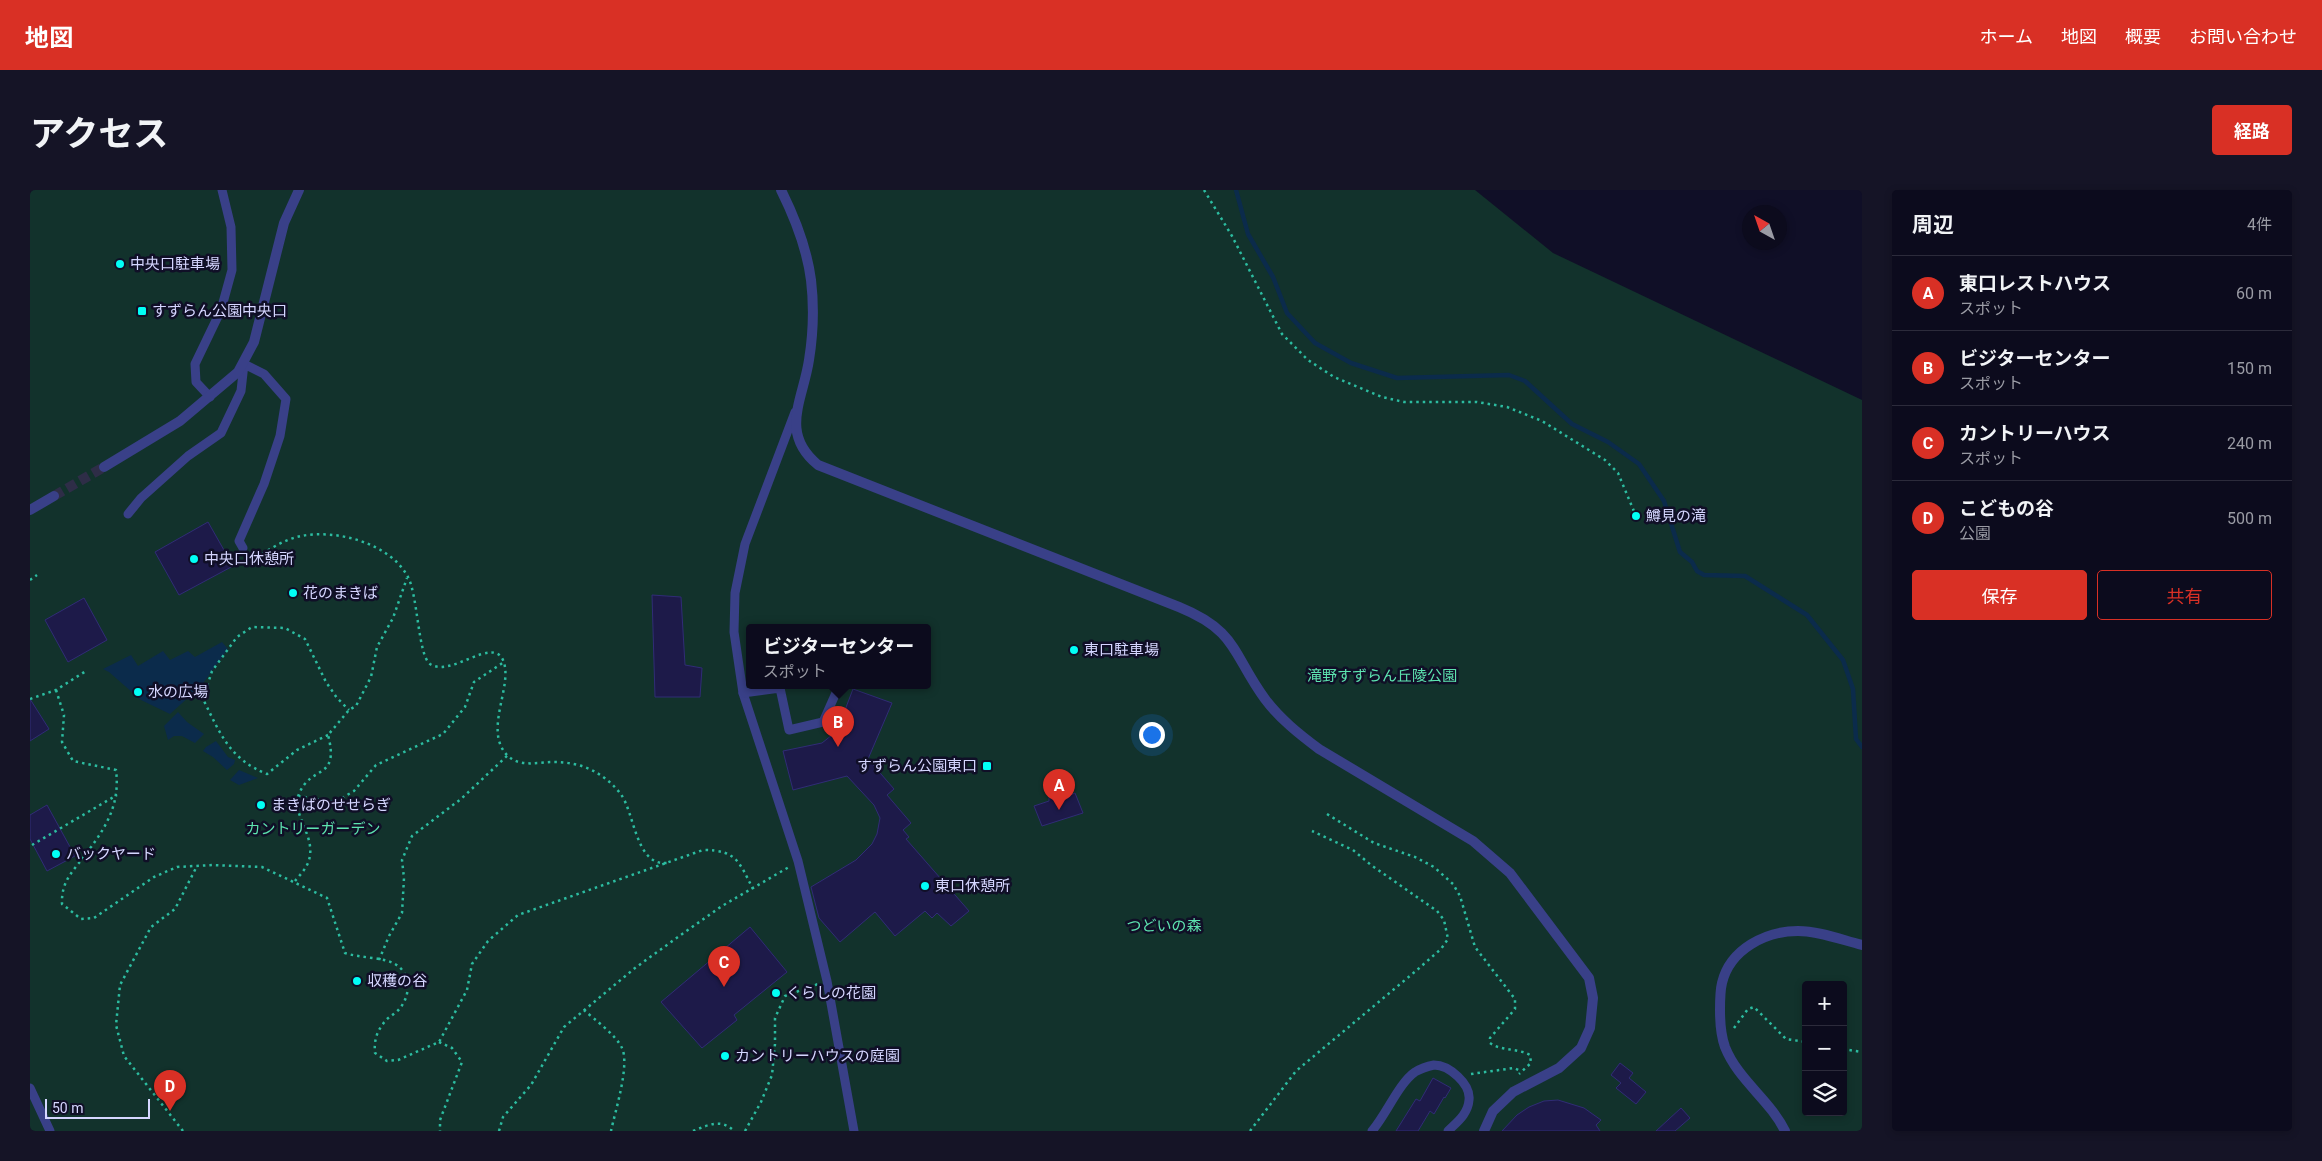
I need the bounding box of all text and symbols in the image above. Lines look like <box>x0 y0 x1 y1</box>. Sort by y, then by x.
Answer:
text: 地図 <box>25 24 73 52</box>
text: ホーム <box>1980 26 2033 47</box>
text: 地図 <box>2061 26 2097 47</box>
text: 概要 <box>2125 26 2161 47</box>
text: お問い合わせ <box>2189 26 2297 47</box>
button: 経路 <box>2212 105 2292 155</box>
text: アクセス <box>30 114 168 155</box>
north arrow <box>1742 205 1787 250</box>
text: 周辺 <box>1912 213 1954 237</box>
text: 4件 <box>2247 215 2272 234</box>
place label: 中央口駐車場 <box>130 255 220 273</box>
marker: 中央口駐車場 <box>114 258 126 270</box>
text: 東口レストハウス <box>1959 272 2111 295</box>
text: A <box>1923 284 1933 303</box>
text: 60 m <box>2236 284 2272 303</box>
text: スポット <box>1959 299 2023 318</box>
place label: すずらん公園中央口 <box>152 302 287 320</box>
marker: すずらん公園中央口 <box>136 305 148 317</box>
text: ビジターセンター <box>1959 347 2111 370</box>
text: B <box>1923 359 1933 378</box>
text: 150 m <box>2227 359 2272 378</box>
text: スポット <box>1959 374 2023 393</box>
text: カントリーハウス <box>1959 422 2111 445</box>
text: C <box>1923 434 1933 453</box>
text: 240 m <box>2227 434 2272 453</box>
text: スポット <box>1959 449 2023 468</box>
text: こどもの谷 <box>1959 497 2054 520</box>
place label: 鱒見の滝 <box>1646 507 1706 525</box>
text: D <box>1923 509 1933 528</box>
text: 500 m <box>2227 509 2272 528</box>
marker: 鱒見の滝 <box>1630 510 1642 522</box>
text: 公園 <box>1959 524 1991 543</box>
place label: 中央口休憩所 <box>204 550 294 568</box>
marker: 中央口休憩所 <box>188 553 200 565</box>
button: 保存 <box>1912 570 2087 620</box>
button: 共有 <box>2097 570 2272 620</box>
place label: 花のまきば <box>303 584 378 602</box>
marker: 花のまきば <box>287 587 299 599</box>
popup <box>746 624 931 689</box>
text: ビジターセンター <box>763 635 914 658</box>
place label: 東口駐車場 <box>1084 641 1159 659</box>
marker: 東口駐車場 <box>1068 644 1080 656</box>
text: スポット <box>763 662 827 681</box>
park label: 滝野すずらん丘陵公園 <box>1307 667 1457 685</box>
place label: 水の広場 <box>148 683 208 701</box>
marker: 水の広場 <box>132 686 144 698</box>
pin: B <box>822 706 854 747</box>
your location <box>1139 722 1165 748</box>
place label: すずらん公園東口 <box>857 757 977 775</box>
marker: すずらん公園東口 <box>981 760 993 772</box>
pin: A <box>1043 769 1075 810</box>
place label: まきばのせせらぎ <box>271 796 391 814</box>
marker: まきばのせせらぎ <box>255 799 267 811</box>
park label: カントリーガーデン <box>245 820 381 838</box>
place label: バックヤード <box>66 845 156 863</box>
marker: バックヤード <box>50 848 62 860</box>
place label: 東口休憩所 <box>935 877 1010 895</box>
marker: 東口休憩所 <box>919 880 931 892</box>
park label: つどいの森 <box>1126 917 1202 935</box>
pin: C <box>708 946 740 987</box>
place label: 収穫の谷 <box>367 972 427 990</box>
marker: 収穫の谷 <box>351 975 363 987</box>
map controls <box>1802 981 1847 1116</box>
button: + <box>1802 981 1847 1026</box>
place label: くらしの花園 <box>786 984 876 1002</box>
marker: くらしの花園 <box>770 987 782 999</box>
button: − <box>1802 1026 1847 1071</box>
place label: カントリーハウスの庭園 <box>735 1047 900 1065</box>
marker: カントリーハウスの庭園 <box>719 1050 731 1062</box>
pin: D <box>154 1070 186 1111</box>
button: layers <box>1802 1071 1847 1116</box>
scale bar <box>45 1096 150 1119</box>
text: 50 m <box>52 1100 84 1116</box>

